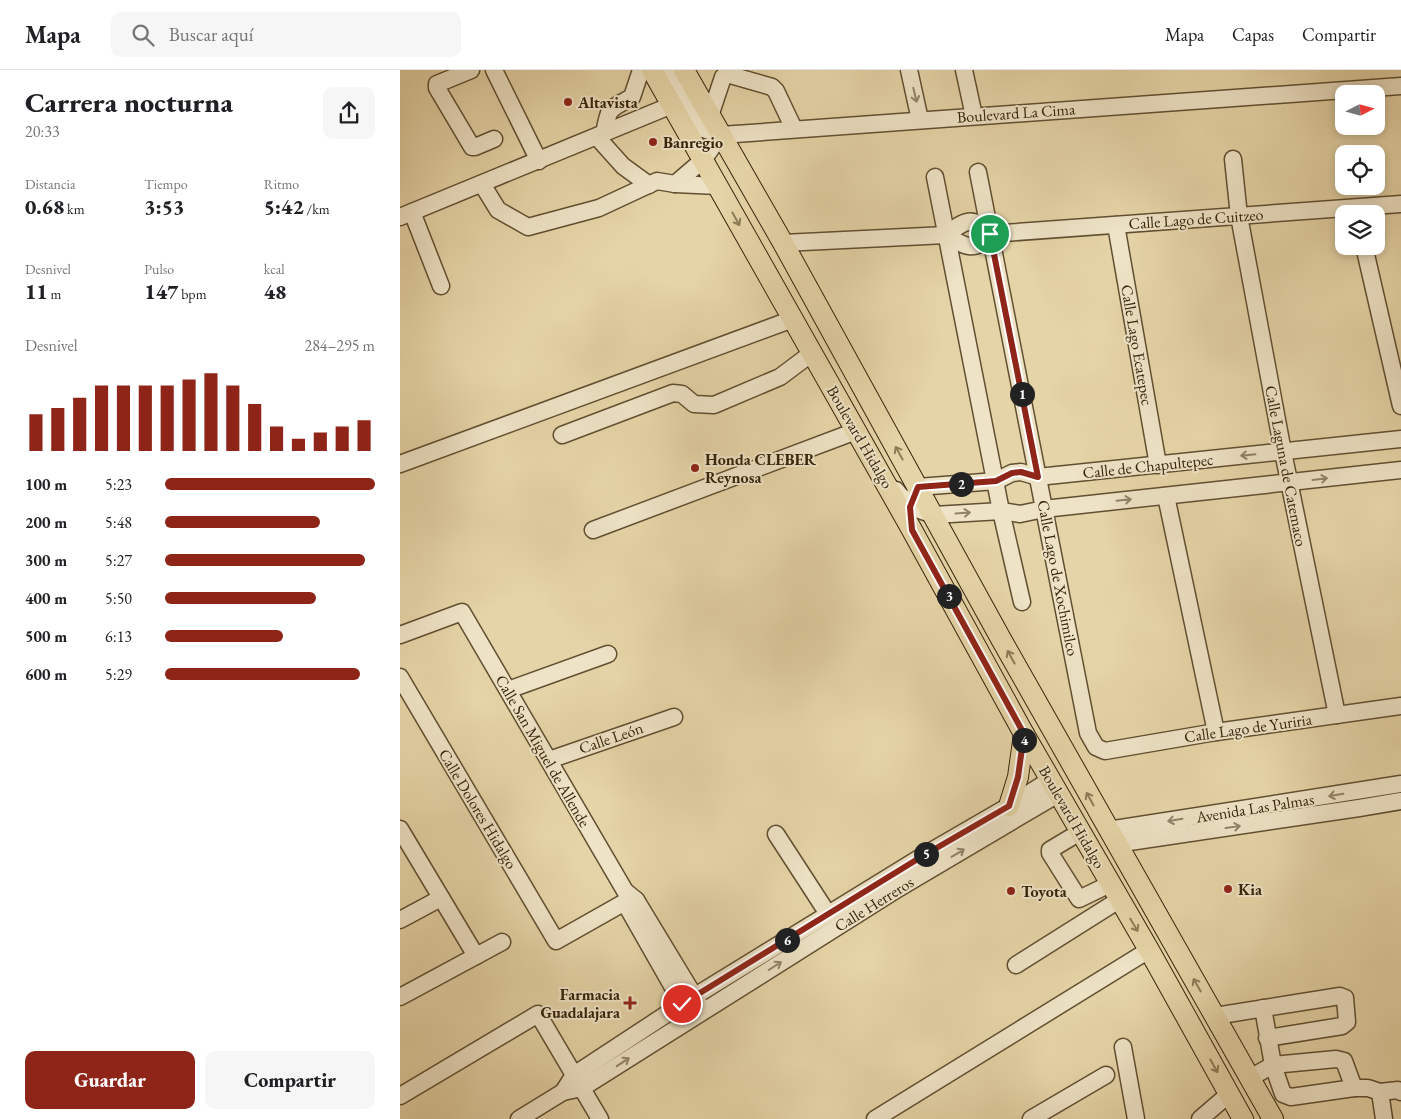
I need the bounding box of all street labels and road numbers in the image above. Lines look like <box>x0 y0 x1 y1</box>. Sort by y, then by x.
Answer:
street label: Boulevard La Cima <box>956 98 1077 128</box>
street label: Calle Lago de Cuitzeo <box>1128 204 1264 234</box>
street label: Calle Lago Ecatepec <box>1116 283 1158 407</box>
street label: Boulevard Hidalgo <box>822 382 898 492</box>
street label: Calle Laguna de Catemaco <box>1260 384 1312 548</box>
street label: Calle de Chapultepec <box>1082 449 1214 483</box>
street label: Calle Lago de Xochimilco <box>1033 498 1083 658</box>
street label: Calle San Miguel de Allende <box>491 671 595 831</box>
street label: Calle Lago de Yuriria <box>1183 709 1314 747</box>
street label: Calle León <box>576 717 646 759</box>
street label: Calle Dolores Hidalgo <box>434 745 522 873</box>
street label: Boulevard Hidalgo <box>1034 762 1110 872</box>
street label: Avenida Las Palmas <box>1194 788 1316 828</box>
street label: Calle Herreros <box>831 871 917 937</box>

